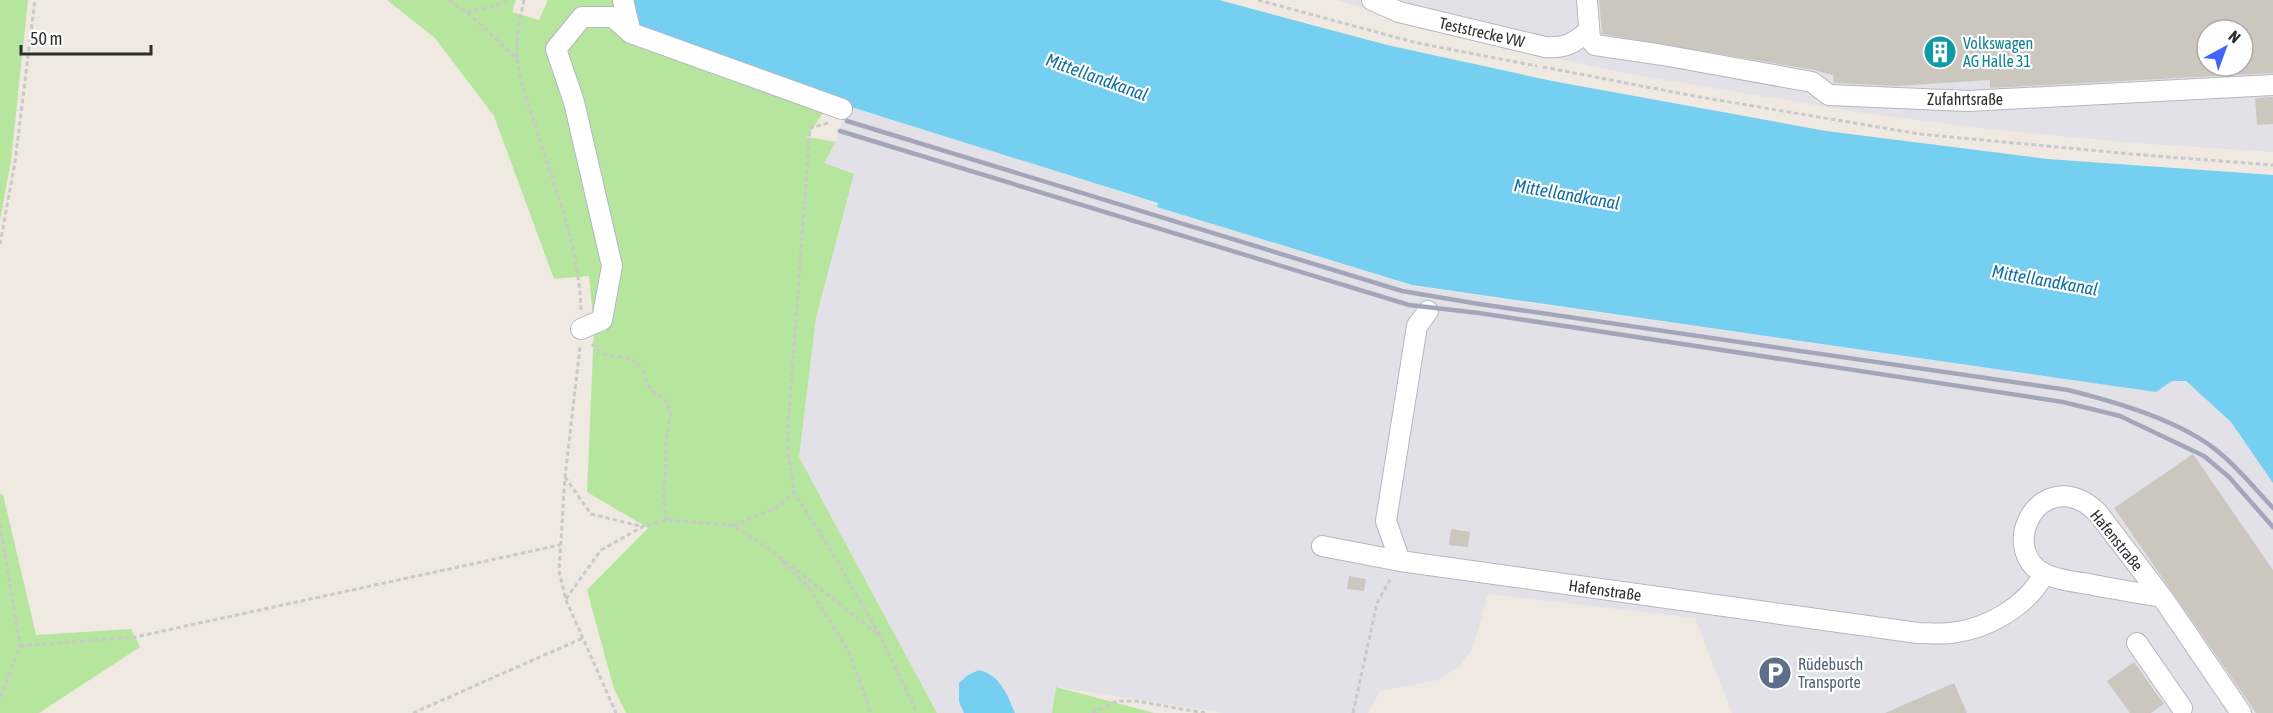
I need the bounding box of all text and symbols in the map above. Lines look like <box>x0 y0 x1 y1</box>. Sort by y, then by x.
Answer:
street label: Teststrecke VW <box>1437 13 1527 51</box>
scale bar <box>21 18 152 56</box>
north arrow <box>2195 18 2255 78</box>
text: N <box>2225 27 2244 47</box>
text: 50 m <box>30 28 62 49</box>
building icon: Volkswagen AG Halle 31 <box>1922 34 1958 70</box>
place label: Volkswagen AG Halle 31 <box>1963 34 2033 70</box>
water label: Mittellandkanal <box>1043 49 1151 105</box>
street label: Zufahrtsraße <box>1927 90 2003 108</box>
water label: Mittellandkanal <box>1512 174 1622 214</box>
water label: Mittellandkanal <box>1990 260 2100 300</box>
street label: Hafenstraße <box>2087 506 2147 574</box>
street label: Hafenstraße <box>1568 576 1642 604</box>
parking icon: Rüdebusch Transporte <box>1757 655 1793 691</box>
place label: Rüdebusch Transporte <box>1798 655 1863 692</box>

